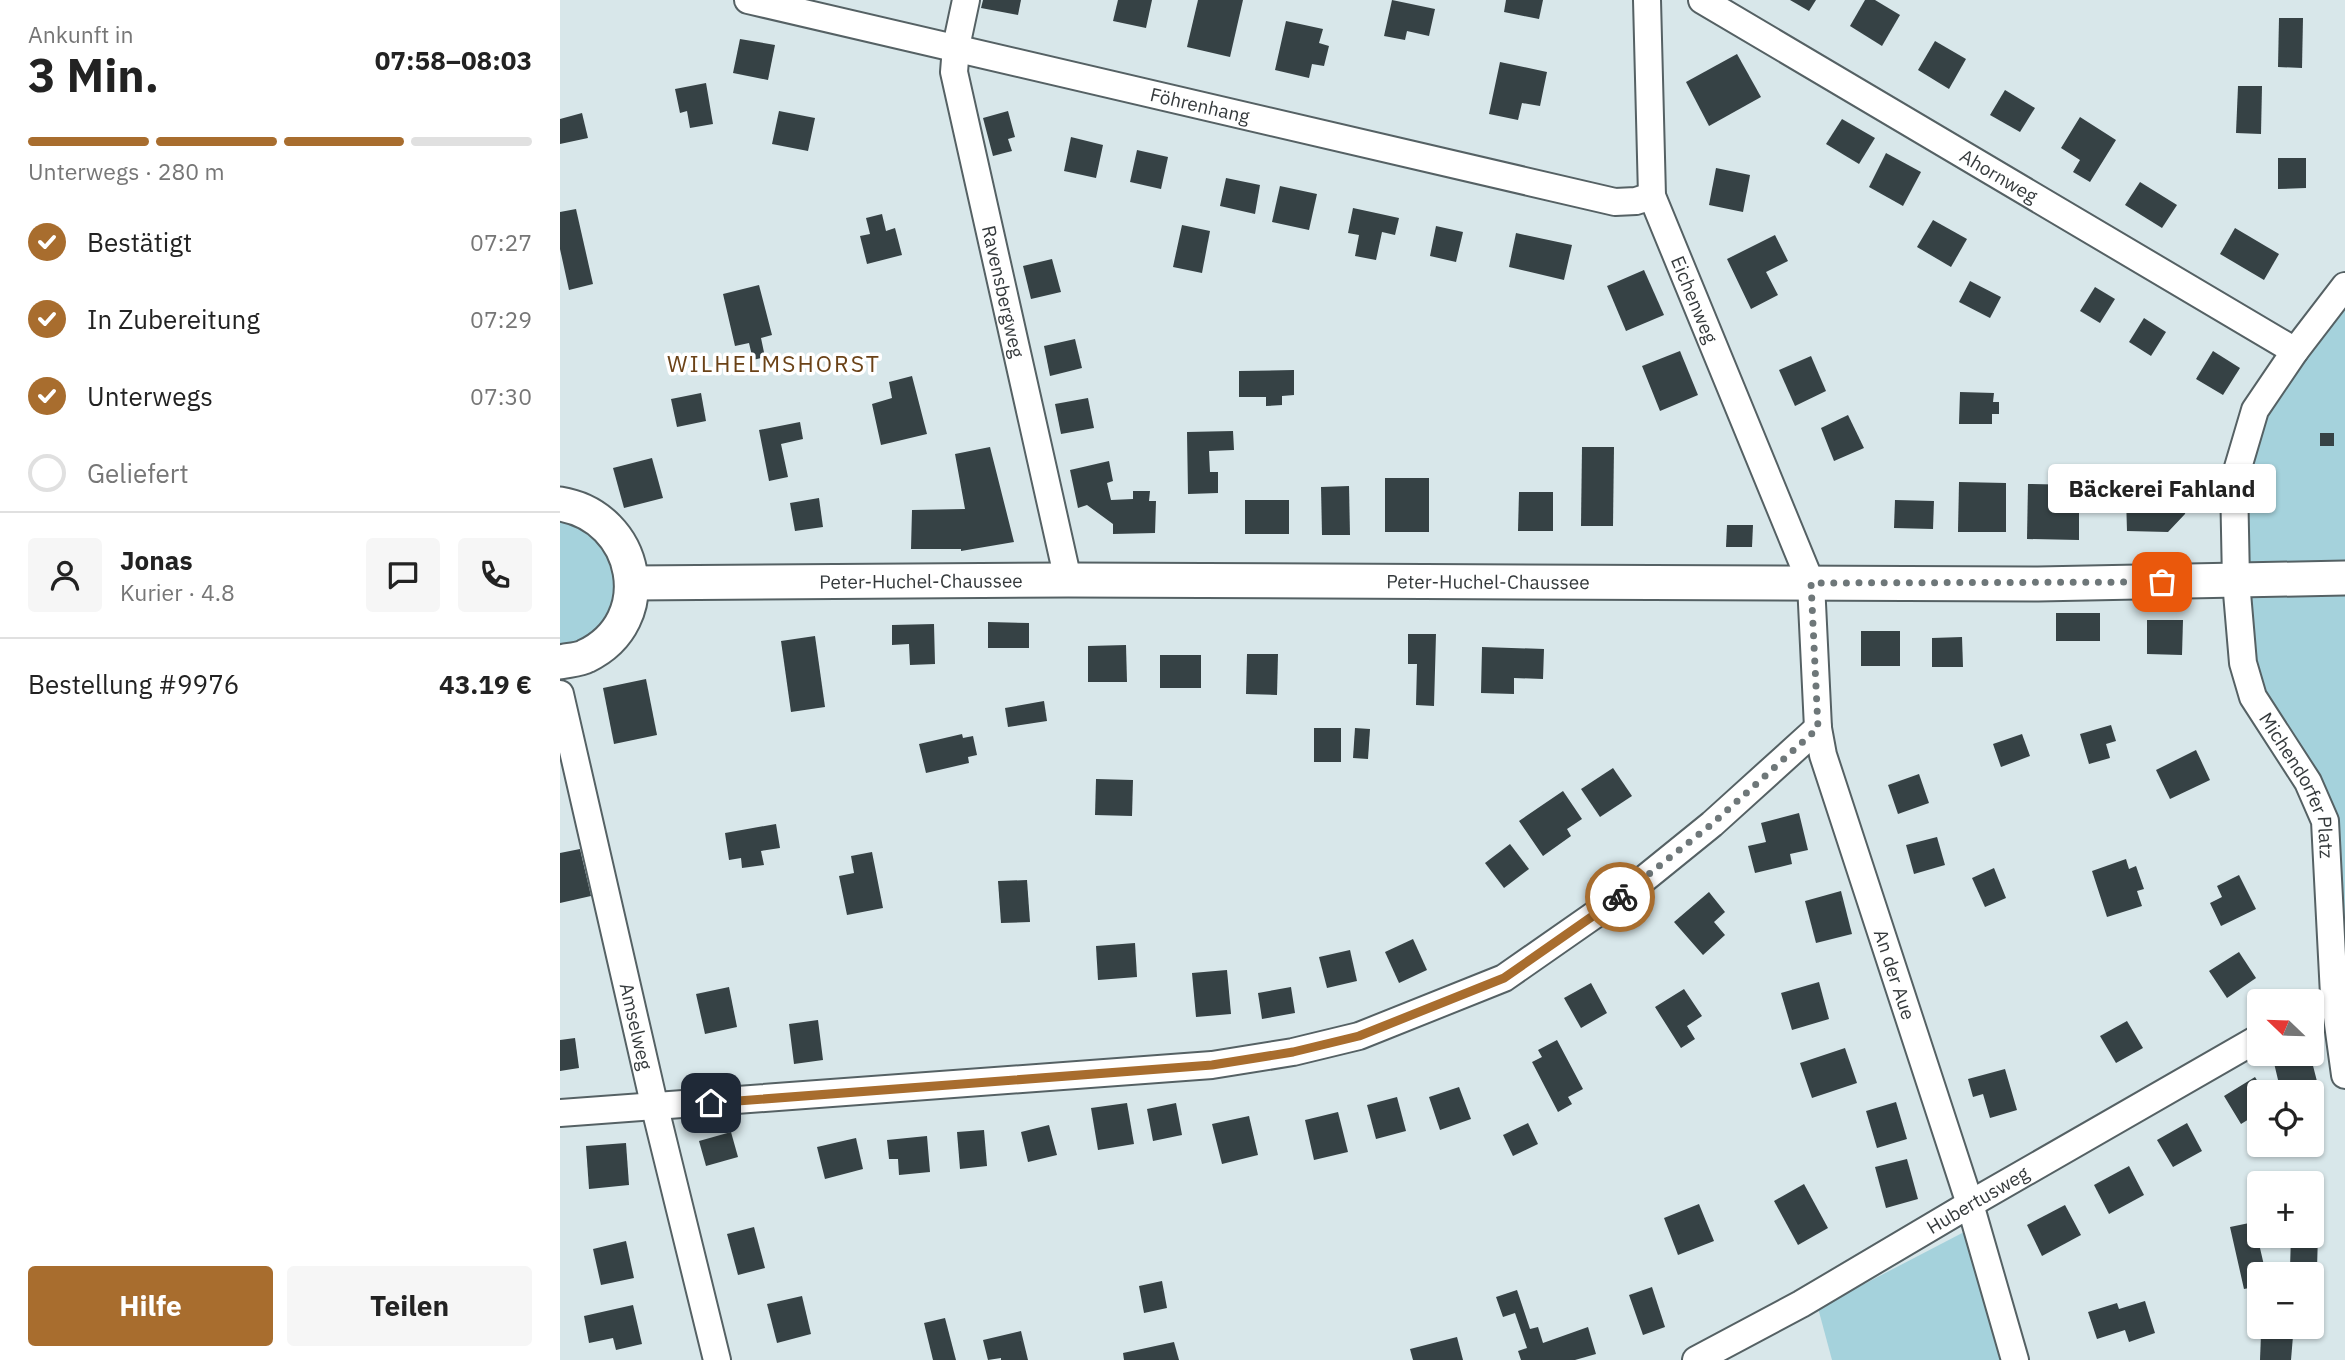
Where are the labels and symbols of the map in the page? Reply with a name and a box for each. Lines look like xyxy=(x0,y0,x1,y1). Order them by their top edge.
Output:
street label: Föhrenhang xyxy=(1148,82,1252,128)
street label: Ahornweg xyxy=(1956,143,2042,208)
street label: Ravensbergweg xyxy=(977,223,1030,360)
street label: Eichenweg xyxy=(1666,252,1723,347)
district label: WILHELMSHORST xyxy=(667,348,881,378)
callout: Bäckerei Fahland xyxy=(2048,463,2276,512)
pin xyxy=(2132,552,2192,612)
street label: Peter-Huchel-Chaussee xyxy=(819,568,1023,594)
street label: Peter-Huchel-Chaussee xyxy=(1386,569,1590,594)
street label: Michendorfer Platz xyxy=(2254,708,2339,859)
courier xyxy=(1585,862,1655,932)
street label: An der Aue xyxy=(1869,926,1921,1023)
street label: Amselweg xyxy=(615,981,658,1072)
north arrow xyxy=(2247,989,2324,1066)
pin xyxy=(681,1073,741,1133)
street label: Hubertusweg xyxy=(1922,1161,2033,1239)

